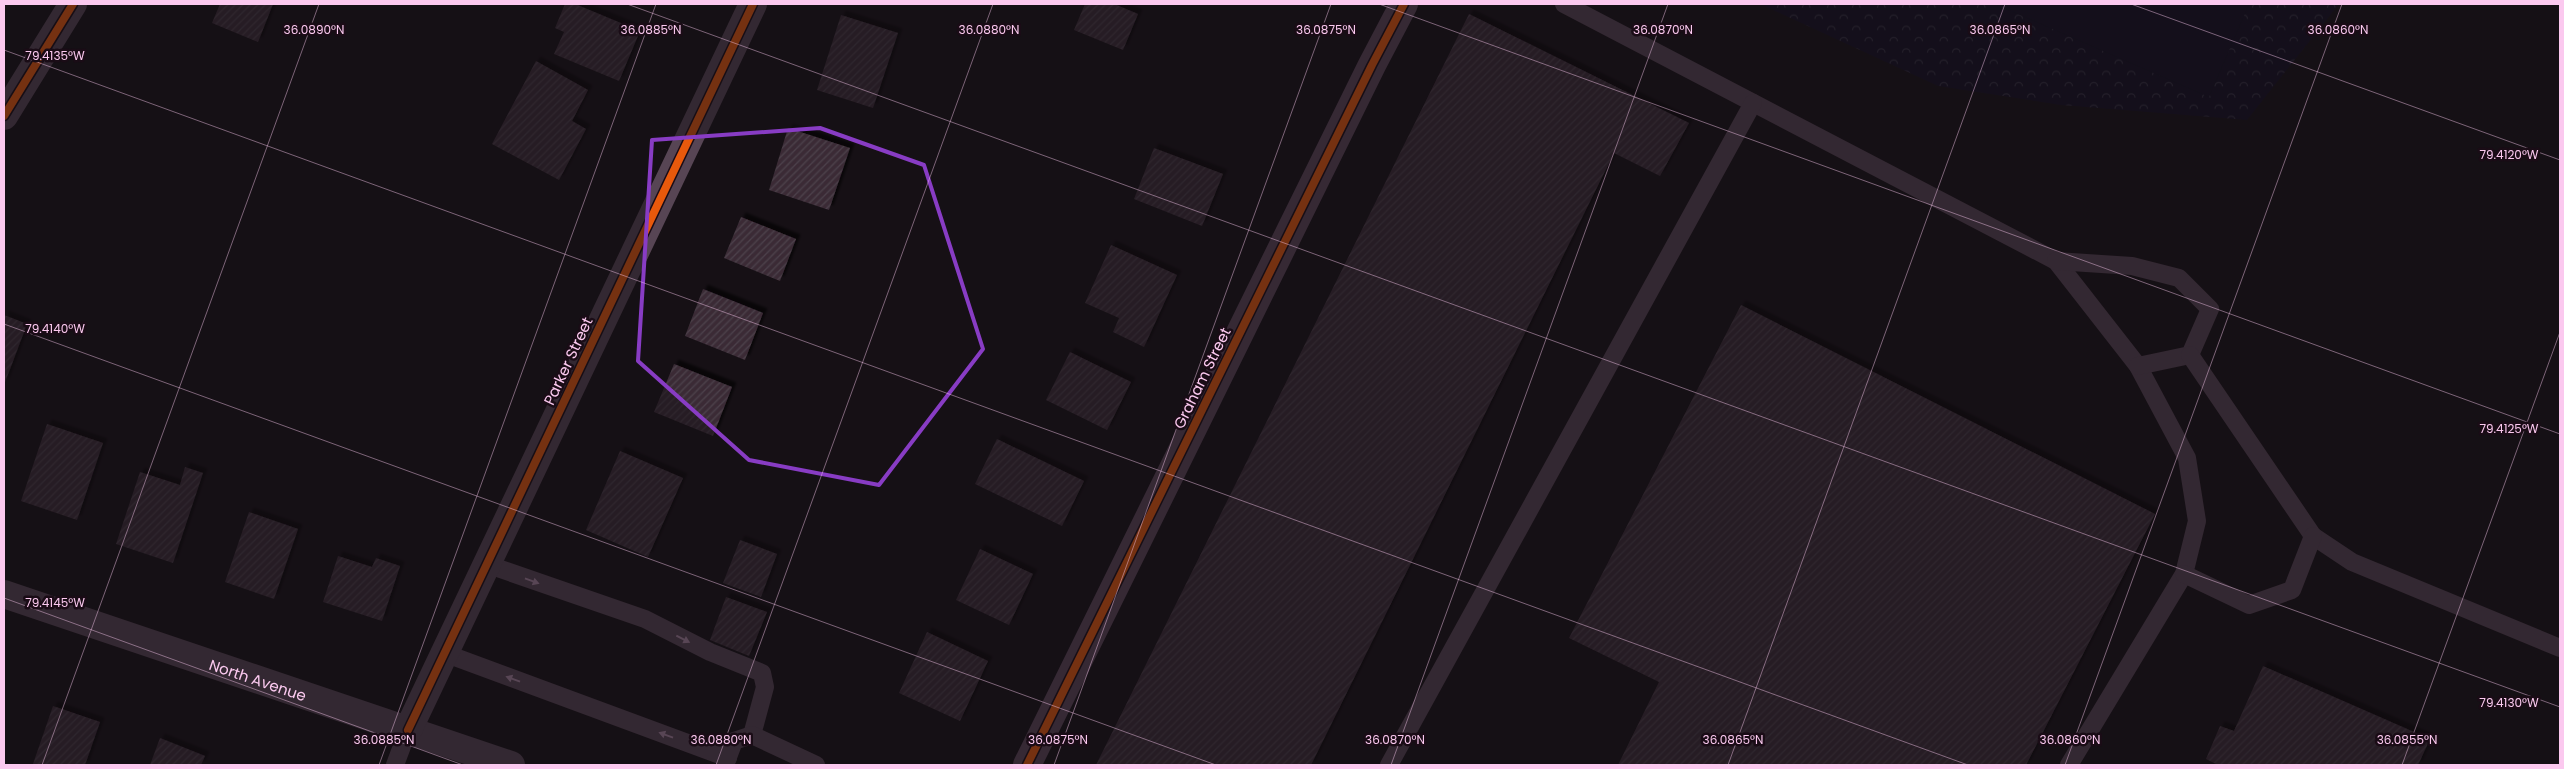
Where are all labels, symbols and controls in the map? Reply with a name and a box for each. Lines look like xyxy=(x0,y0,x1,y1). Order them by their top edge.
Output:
text: 36.0890°N xyxy=(284,21,344,38)
text: 36.0885°N xyxy=(621,21,681,38)
text: 36.0880°N xyxy=(959,21,1019,38)
text: 36.0875°N xyxy=(1296,21,1356,38)
text: 36.0870°N xyxy=(1633,21,1693,38)
text: 36.0865°N xyxy=(1970,21,2030,38)
text: 36.0860°N xyxy=(2308,21,2368,38)
text: 79.4135°W xyxy=(25,47,85,64)
text: 79.4120°W xyxy=(2479,146,2539,163)
street label: Parker Street xyxy=(538,314,598,408)
text: 79.4140°W xyxy=(25,320,85,337)
street label: Graham Street xyxy=(1168,324,1236,432)
text: 79.4125°W xyxy=(2479,420,2539,437)
one-way arrow xyxy=(525,577,540,585)
text: 79.4145°W xyxy=(25,594,85,611)
one-way arrow xyxy=(676,635,690,643)
street label: North Avenue xyxy=(207,654,309,706)
one-way arrow xyxy=(506,674,520,682)
text: 79.4130°W xyxy=(2479,694,2539,711)
text: 36.0885°N xyxy=(354,731,414,748)
one-way arrow xyxy=(658,731,673,738)
text: 36.0880°N xyxy=(691,731,751,748)
text: 36.0875°N xyxy=(1028,731,1088,748)
text: 36.0870°N xyxy=(1365,731,1425,748)
text: 36.0865°N xyxy=(1703,731,1763,748)
text: 36.0860°N xyxy=(2040,731,2100,748)
text: 36.0855°N xyxy=(2377,731,2437,748)

